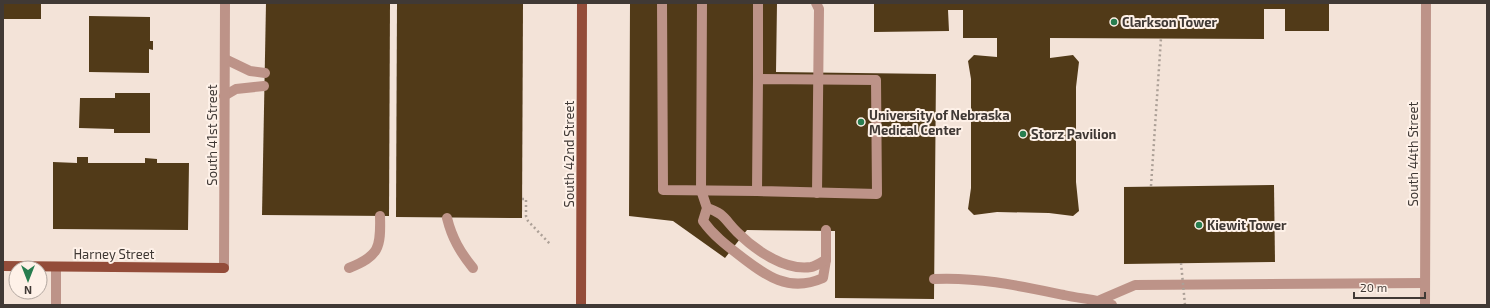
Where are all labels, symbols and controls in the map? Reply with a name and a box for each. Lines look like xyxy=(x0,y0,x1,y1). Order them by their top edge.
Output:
place label: Clarkson Tower xyxy=(1122,14,1217,30)
marker: Clarkson Tower xyxy=(1109,17,1119,27)
street label: South 41st Street xyxy=(204,84,220,186)
street label: South 42nd Street xyxy=(561,101,577,207)
street label: South 44th Street xyxy=(1405,101,1421,207)
place label: University of Nebraska Medical Center xyxy=(869,107,1010,138)
marker: University of Nebraska Medical Center xyxy=(856,117,866,127)
place label: Storz Pavilion xyxy=(1031,126,1117,142)
marker: Storz Pavilion xyxy=(1018,129,1028,139)
place label: Kiewit Tower xyxy=(1207,217,1287,233)
marker: Kiewit Tower xyxy=(1194,220,1204,230)
street label: Harney Street xyxy=(73,246,155,262)
north arrow xyxy=(8,260,48,300)
scale bar xyxy=(1354,274,1425,300)
text: 20 m xyxy=(1360,280,1387,294)
text: N xyxy=(24,284,32,297)

